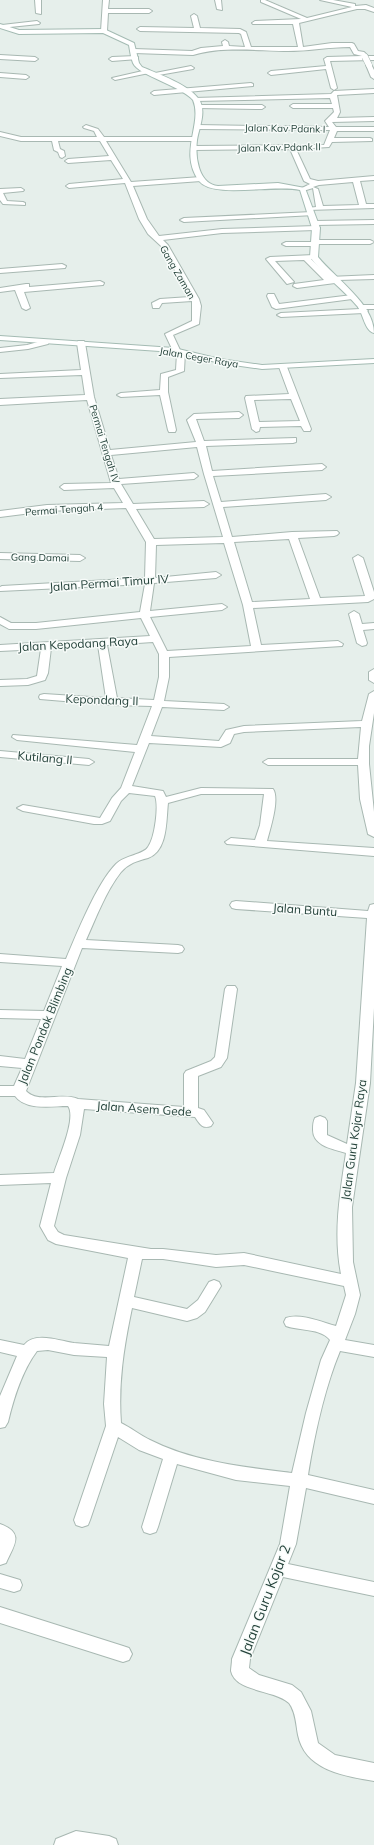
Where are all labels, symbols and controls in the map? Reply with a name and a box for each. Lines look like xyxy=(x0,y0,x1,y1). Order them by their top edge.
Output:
street label: Jalan Kav Pdank I xyxy=(244,121,326,136)
street label: Jalan Kav Pdank II xyxy=(237,140,321,155)
street label: Gang Zaman xyxy=(157,243,198,302)
street label: Jalan Ceger Raya xyxy=(158,344,239,371)
street label: Permai Tengah IV xyxy=(86,403,123,485)
street label: Permai Tengah 4 xyxy=(25,500,103,519)
street label: Gang Damai xyxy=(11,550,69,565)
street label: Jalan Permai Timur IV xyxy=(49,571,170,594)
street label: Jalan Kepodang Raya xyxy=(18,633,138,654)
street label: Kepondang II xyxy=(65,691,139,708)
street label: Kutilang II xyxy=(17,748,73,767)
street label: Jalan Buntu xyxy=(272,900,338,919)
street label: Jalan Pondok Blimbing xyxy=(14,965,75,1087)
street label: Jalan Guru Kojar Raya xyxy=(338,1078,369,1201)
street label: Jalan Asem Gede xyxy=(96,1098,192,1119)
street label: Jalan Guru Kojar 2 xyxy=(236,1542,294,1658)

